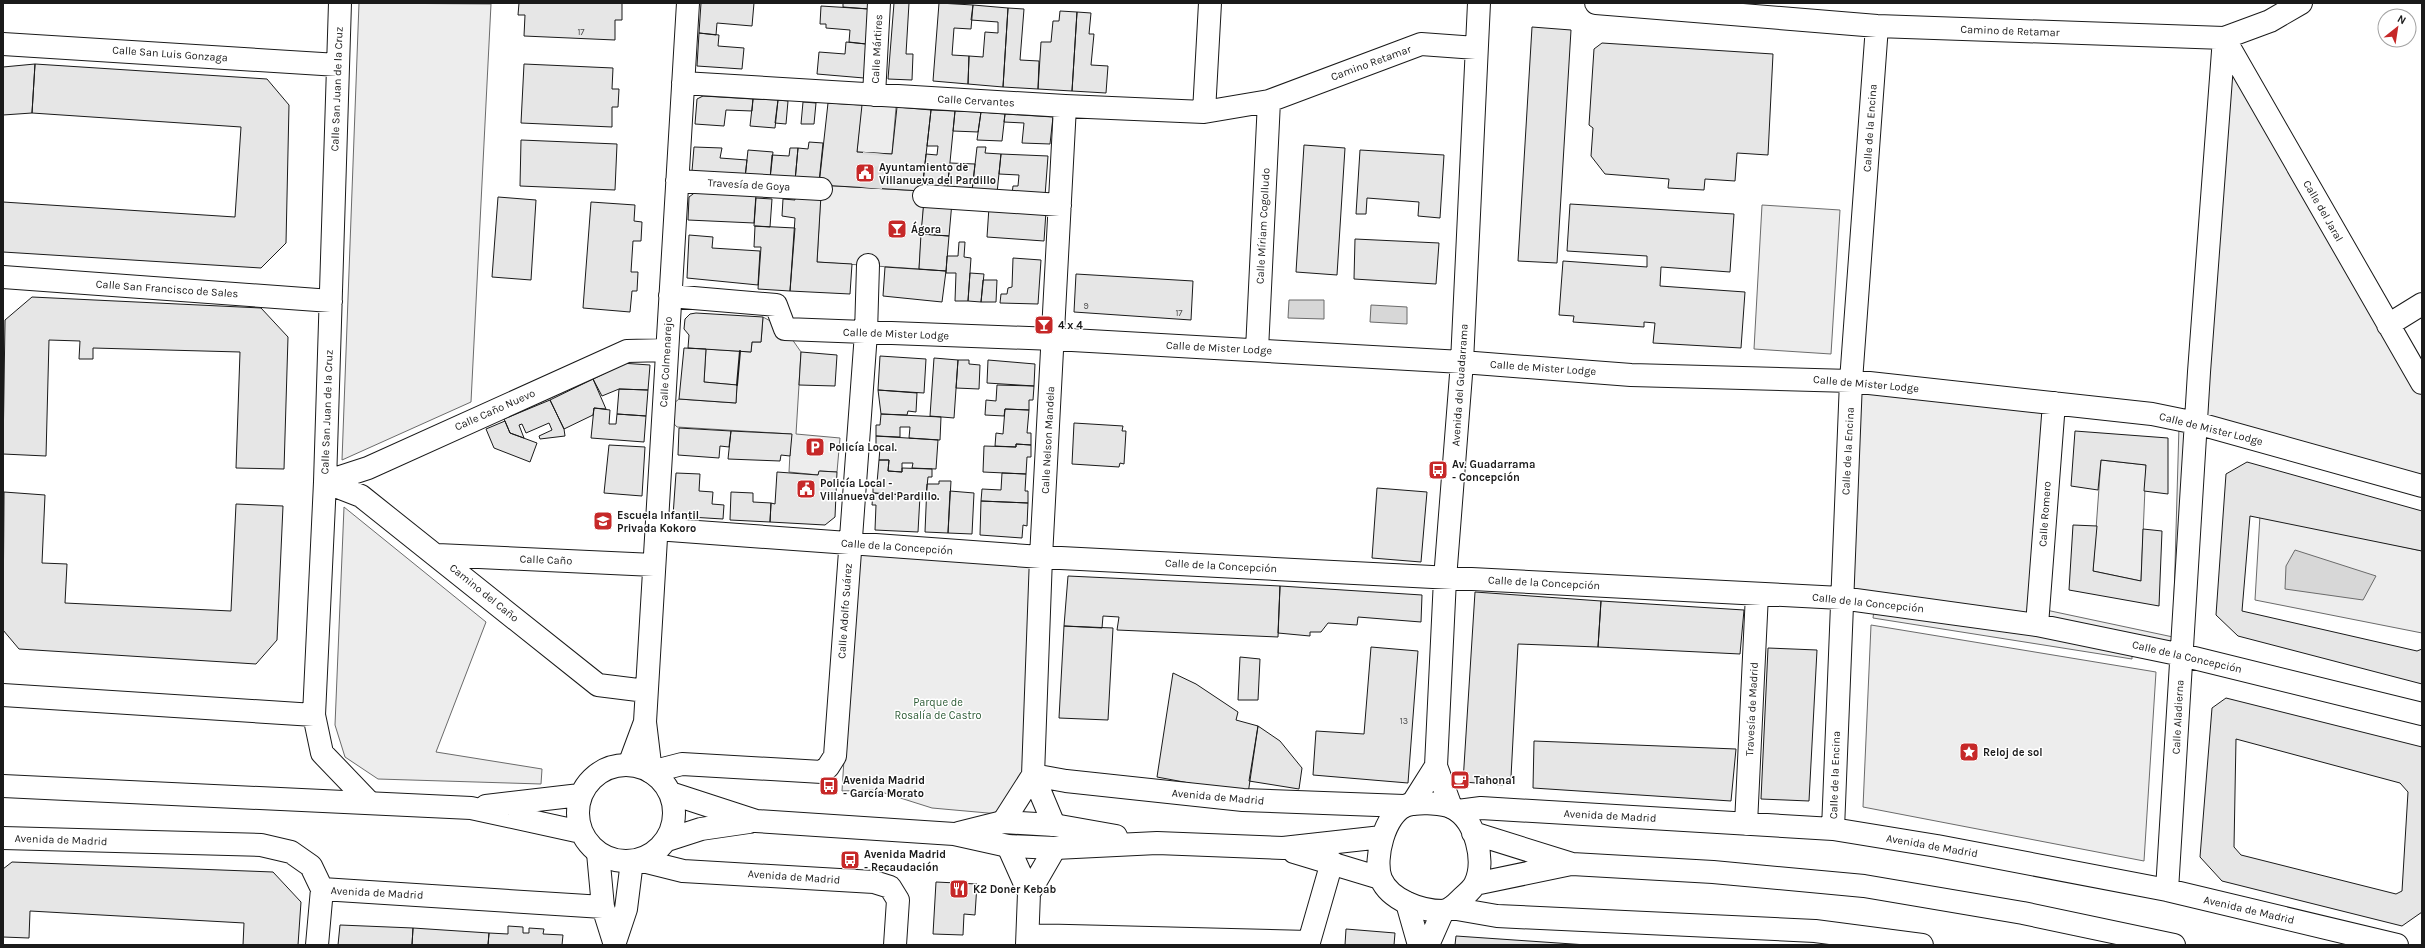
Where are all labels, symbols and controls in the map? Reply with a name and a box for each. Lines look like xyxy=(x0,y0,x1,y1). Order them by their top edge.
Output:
north arrow xyxy=(2377,8,2417,48)
text: N xyxy=(2395,12,2408,27)
street label: Calle Mártires xyxy=(869,14,885,84)
street label: Camino de Retamar xyxy=(1960,23,2060,39)
street label: Calle San Juan de la Cruz xyxy=(328,26,346,152)
house number: 17 xyxy=(577,27,585,37)
street label: Camino Retamar xyxy=(1329,42,1413,84)
street label: Calle San Luis Gonzaga xyxy=(112,43,228,65)
street label: Calle de la Encina xyxy=(1860,84,1880,172)
street label: Calle Cervantes xyxy=(937,92,1015,110)
place label: Ayuntamiento de Villanueva del Pardillo xyxy=(879,161,996,187)
public building icon: Ayuntamiento de Villanueva del Pardillo xyxy=(854,162,876,184)
street label: Calle Míriam Cogolludo xyxy=(1253,168,1273,284)
street label: Travesía de Goya xyxy=(707,176,791,194)
street label: Calle del Jaral xyxy=(2300,178,2346,244)
bar icon: Ágora xyxy=(886,218,908,240)
place label: Ágora xyxy=(911,221,941,236)
street label: Calle San Francisco de Sales xyxy=(95,278,239,300)
house number: 9 xyxy=(1083,301,1089,311)
house number: 17 xyxy=(1175,308,1183,318)
bar icon: 4 x 4 xyxy=(1033,314,1055,336)
street label: Calle Colmenarejo xyxy=(657,316,675,408)
place label: 4 x 4 xyxy=(1058,319,1083,332)
street label: Avenida del Guadarrama xyxy=(1449,323,1471,447)
street label: Calle de Mister Lodge xyxy=(843,326,950,342)
street label: Calle de Mister Lodge xyxy=(1166,339,1273,357)
street label: Calle San Juan de la Cruz xyxy=(318,349,336,475)
street label: Calle de Mister Lodge xyxy=(1490,358,1597,378)
street label: Calle de Mister Lodge xyxy=(1812,373,1920,395)
street label: Calle Caño Nuevo xyxy=(453,386,537,434)
street label: Calle Nelson Mandela xyxy=(1039,386,1057,494)
street label: Calle de la Encina xyxy=(1839,407,1857,495)
street label: Calle de Mister Lodge xyxy=(2158,410,2264,448)
parking icon: Policía Local. xyxy=(804,436,826,458)
place label: Policía Local. xyxy=(829,441,897,454)
place label: Av. Guadarrama - Concepción xyxy=(1452,458,1535,484)
bus stop icon: Av. Guadarrama - Concepción xyxy=(1427,459,1449,481)
place label: Policía Local - Villanueva del Pardillo. xyxy=(820,477,940,503)
public building icon: Policía Local - Villanueva del Pardillo. xyxy=(795,478,817,500)
street label: Calle Romero xyxy=(2036,481,2054,547)
place label: Escuela Infantil Privada Kokoro xyxy=(617,509,699,535)
school or university icon: Escuela Infantil Privada Kokoro xyxy=(592,510,614,532)
street label: Calle de la Concepción xyxy=(840,537,954,557)
street label: Calle Caño xyxy=(519,553,573,567)
street label: Calle de la Concepción xyxy=(1164,557,1278,575)
street label: Camino del Caño xyxy=(447,561,521,625)
street label: Calle Adolfo Suárez xyxy=(835,563,855,659)
street label: Calle de la Concepción xyxy=(1487,574,1601,592)
street label: Calle de la Concepción xyxy=(1811,591,1925,615)
street label: Calle de la Concepción xyxy=(2131,638,2243,676)
street label: Travesía de Madrid xyxy=(1743,662,1761,756)
street label: Calle Aladierna xyxy=(2170,679,2186,755)
park label: Parque de Rosalía de Castro xyxy=(894,696,982,722)
house number: 13 xyxy=(1400,716,1408,726)
street label: Calle de la Encina xyxy=(1827,731,1843,819)
place icon: Reloj de sol xyxy=(1958,741,1980,763)
place label: Reloj de sol xyxy=(1983,746,2043,759)
cafe icon: Tahona1 xyxy=(1449,769,1471,791)
place label: Avenida Madrid - García Morato xyxy=(843,774,925,800)
place label: Tahona1 xyxy=(1474,774,1516,787)
bus stop icon: Avenida Madrid - García Morato xyxy=(818,775,840,797)
street label: Avenida de Madrid xyxy=(1171,786,1265,808)
street label: Avenida de Madrid xyxy=(1563,807,1657,825)
street label: Avenida de Madrid xyxy=(14,832,108,848)
street label: Avenida de Madrid xyxy=(1885,832,1979,860)
place label: Avenida Madrid - Recaudación xyxy=(864,848,946,874)
bus stop icon: Avenida Madrid - Recaudación xyxy=(839,849,861,871)
street label: Avenida de Madrid xyxy=(747,867,841,887)
restaurant icon: K2 Doner Kebab xyxy=(948,878,970,900)
place label: K2 Doner Kebab xyxy=(973,883,1056,896)
street label: Avenida de Madrid xyxy=(330,884,424,902)
street label: Avenida de Madrid xyxy=(2202,893,2296,927)

